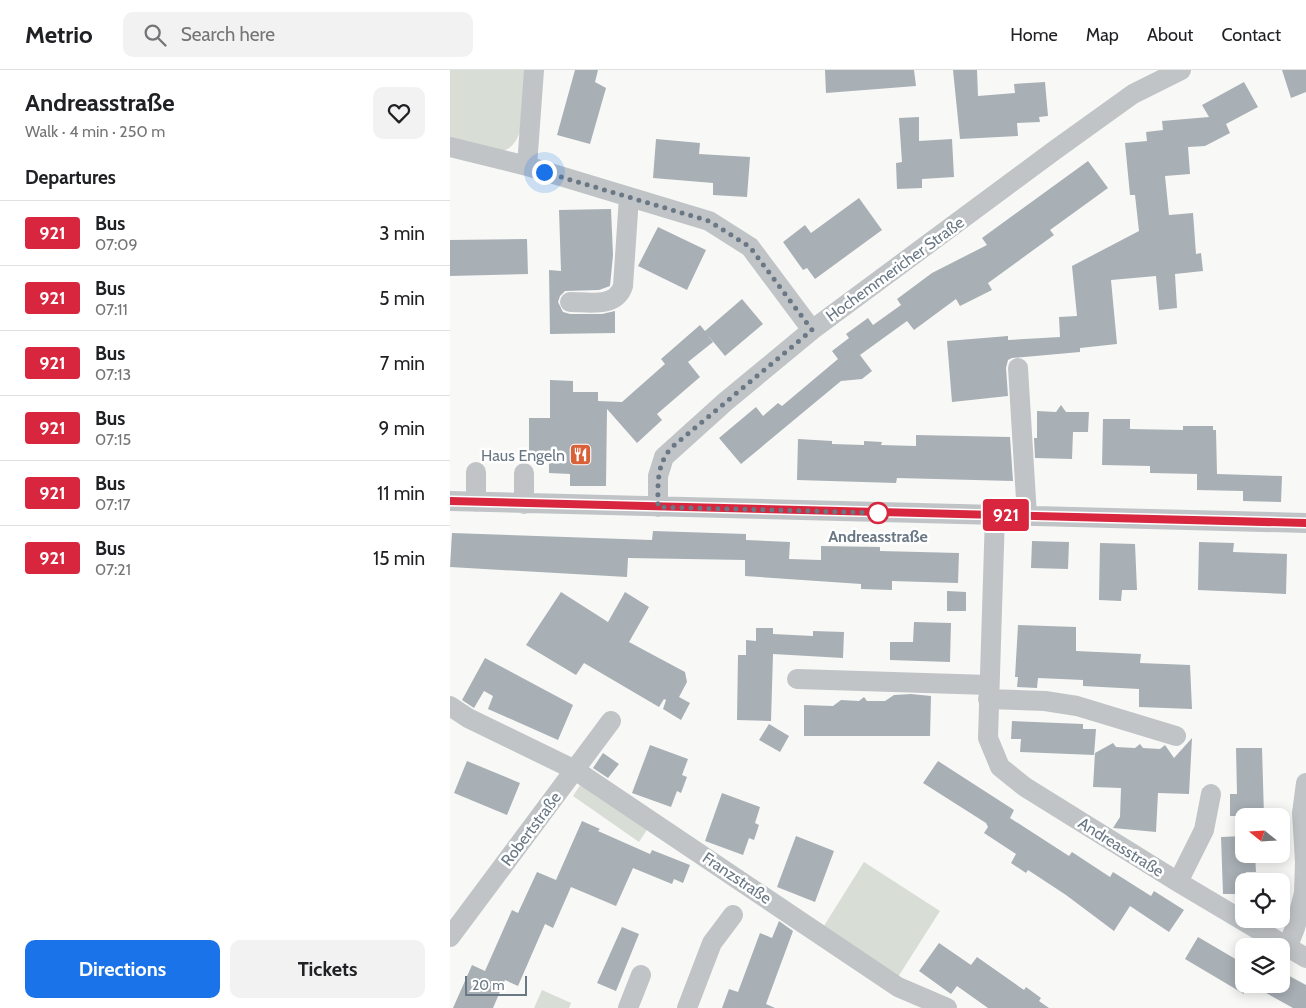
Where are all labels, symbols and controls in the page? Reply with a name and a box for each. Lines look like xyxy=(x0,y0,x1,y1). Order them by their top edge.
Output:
search box xyxy=(123,12,473,57)
text: Metrio xyxy=(25,20,93,49)
icon: search xyxy=(141,21,169,49)
text: Search here xyxy=(181,23,275,46)
text: Home xyxy=(1010,24,1058,46)
text: Map xyxy=(1086,24,1119,46)
text: About xyxy=(1147,24,1193,46)
text: Contact xyxy=(1221,24,1281,46)
button: heart xyxy=(373,87,425,139)
text: Andreasstraße xyxy=(25,88,175,117)
text: Walk · 4 min · 250 m xyxy=(25,122,165,141)
your location xyxy=(532,160,557,185)
text: Departures xyxy=(25,166,116,189)
text: Bus xyxy=(95,212,125,235)
street label: Hochemmericher Straße xyxy=(822,213,968,325)
text: 921 xyxy=(39,222,66,244)
text: 3 min xyxy=(379,222,425,245)
text: 07:09 xyxy=(95,235,138,254)
text: Bus xyxy=(95,277,125,300)
text: 921 xyxy=(39,287,66,309)
text: 5 min xyxy=(379,287,425,310)
text: 07:11 xyxy=(95,300,128,319)
text: Bus xyxy=(95,342,125,365)
text: 921 xyxy=(39,352,66,374)
text: 7 min xyxy=(380,352,425,375)
text: 07:13 xyxy=(95,365,131,384)
text: Bus xyxy=(95,407,125,430)
text: 921 xyxy=(39,417,66,439)
text: 9 min xyxy=(379,417,425,440)
text: 07:15 xyxy=(95,430,131,449)
restaurant icon: Haus Engeln xyxy=(569,443,593,467)
place label: Haus Engeln xyxy=(481,446,565,465)
text: Bus xyxy=(95,472,125,495)
text: 921 xyxy=(39,482,66,504)
text: 11 min xyxy=(377,482,425,505)
text: 07:17 xyxy=(95,495,131,514)
line badge: 921 xyxy=(977,499,1035,531)
marker: Andreasstraße xyxy=(867,502,889,524)
text: 921 xyxy=(993,504,1019,526)
place label: Andreasstraße xyxy=(828,527,928,546)
text: Bus xyxy=(95,537,125,560)
text: 921 xyxy=(39,547,66,569)
text: 15 min xyxy=(373,547,425,570)
text: 07:21 xyxy=(95,560,131,579)
street label: Robertstraße xyxy=(497,788,565,870)
north arrow xyxy=(1235,808,1290,862)
map controls xyxy=(1235,808,1290,993)
street label: Andreasstraße xyxy=(1075,813,1167,881)
street label: Franzstraße xyxy=(699,848,775,908)
button: locate xyxy=(1235,873,1290,928)
button: layers xyxy=(1235,938,1290,993)
button: Directions xyxy=(25,940,220,998)
button: Tickets xyxy=(230,940,425,998)
scale bar xyxy=(465,973,528,996)
text: 20 m xyxy=(472,976,505,994)

